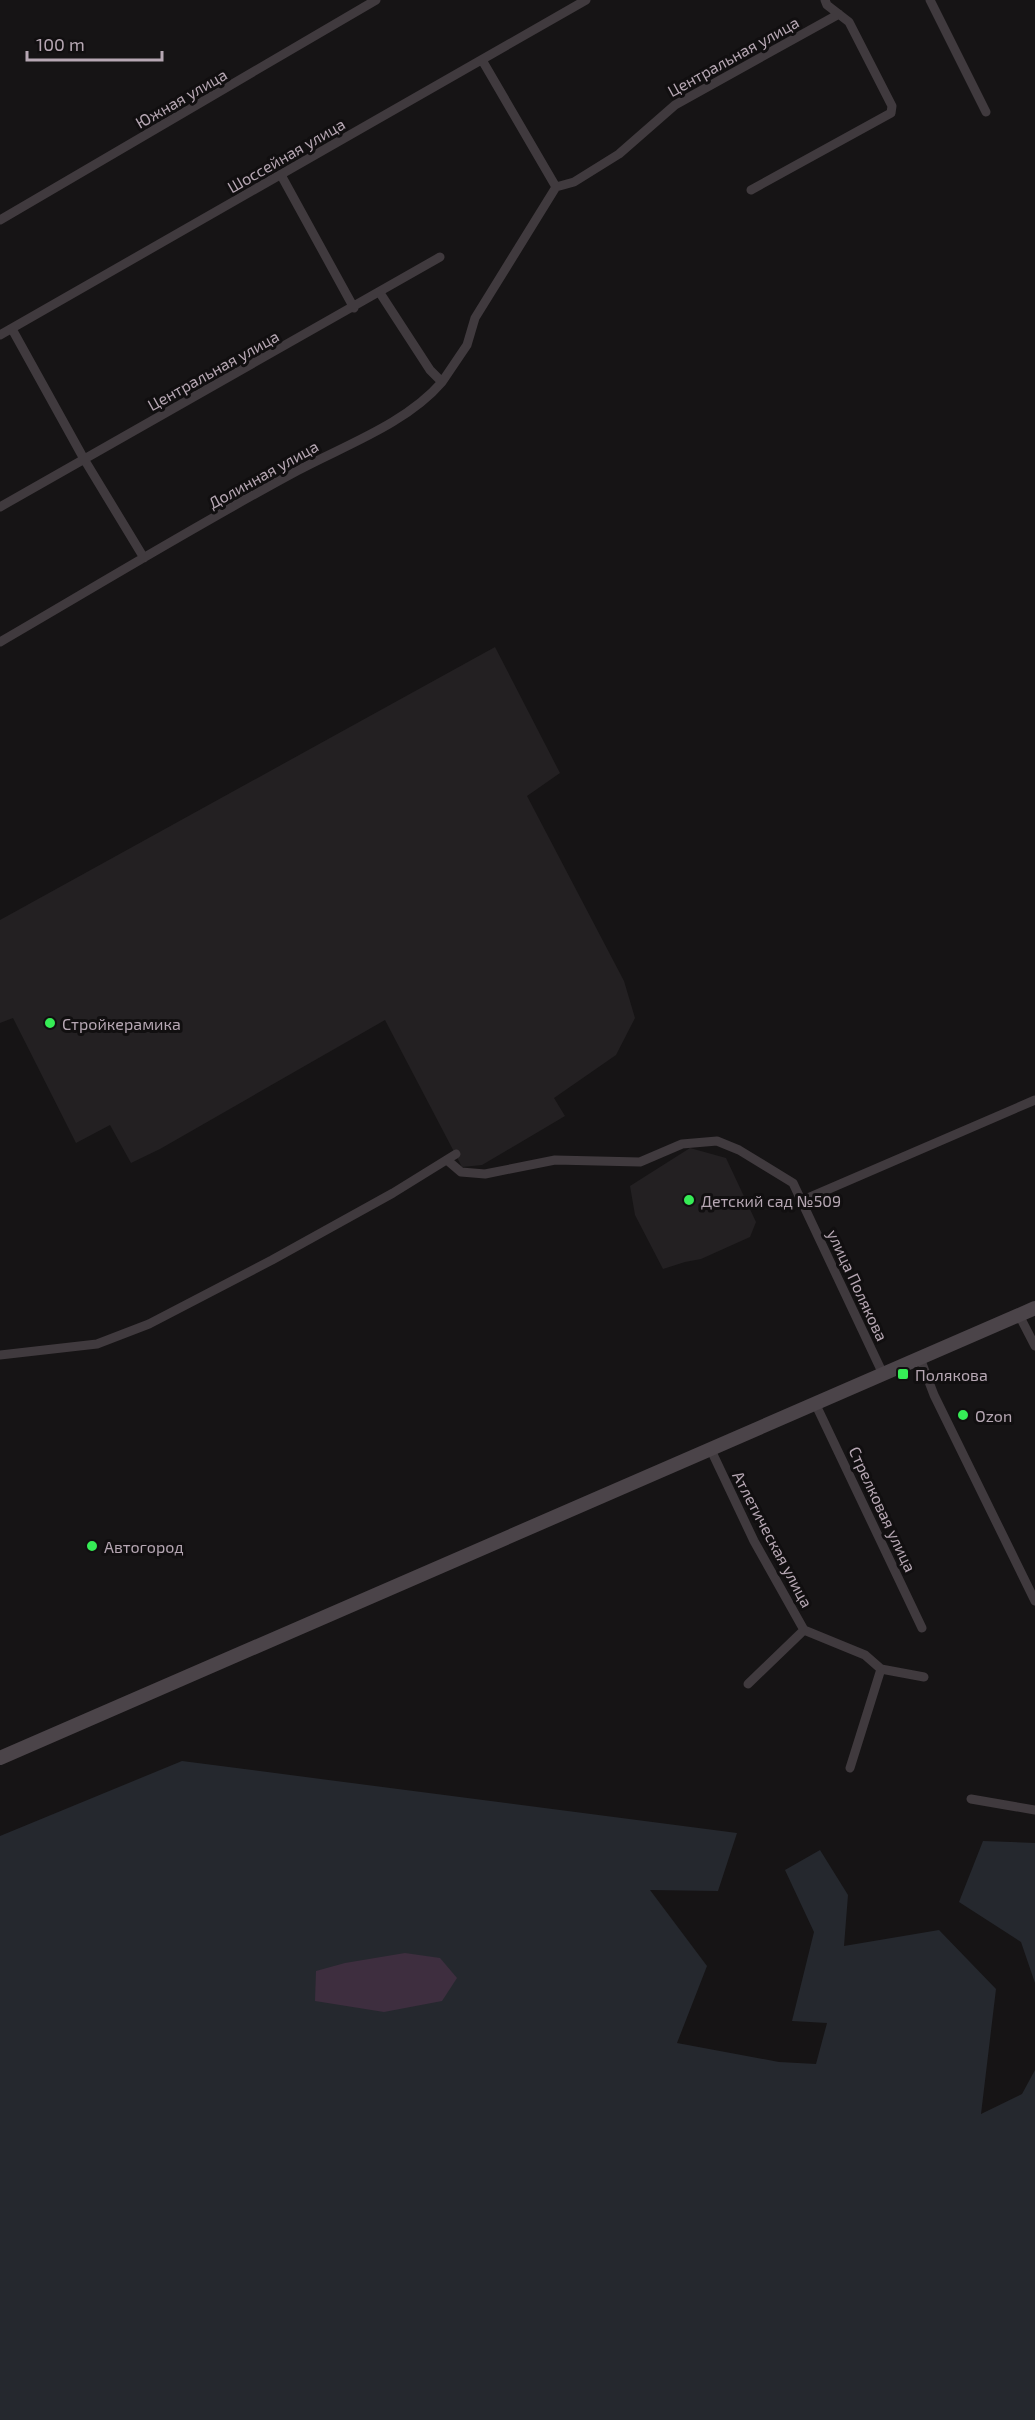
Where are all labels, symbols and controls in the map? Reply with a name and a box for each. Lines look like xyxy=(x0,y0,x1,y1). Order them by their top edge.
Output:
street label: Центральная улица xyxy=(664,12,803,101)
scale bar xyxy=(27,24,162,62)
text: 100 m xyxy=(36,33,85,55)
street label: Южная улица xyxy=(132,64,231,133)
street label: Шоссейная улица xyxy=(224,114,349,197)
street label: Центральная улица xyxy=(144,326,283,415)
street label: Долинная улица xyxy=(205,436,322,513)
place label: Стройкерамика xyxy=(62,1014,181,1033)
marker: Стройкерамика xyxy=(43,1016,57,1030)
place label: Детский сад №509 xyxy=(701,1191,841,1210)
marker: Детский сад №509 xyxy=(682,1193,696,1207)
street label: улица Полякова xyxy=(823,1226,892,1344)
place label: Полякова xyxy=(915,1365,988,1384)
marker: Полякова xyxy=(896,1367,910,1381)
place label: Ozon xyxy=(975,1406,1012,1425)
marker: Ozon xyxy=(956,1408,970,1422)
street label: Стрелковая улица xyxy=(845,1443,920,1575)
street label: Атлетическая улица xyxy=(728,1468,817,1611)
place label: Автогород xyxy=(104,1537,184,1556)
marker: Автогород xyxy=(85,1539,99,1553)

